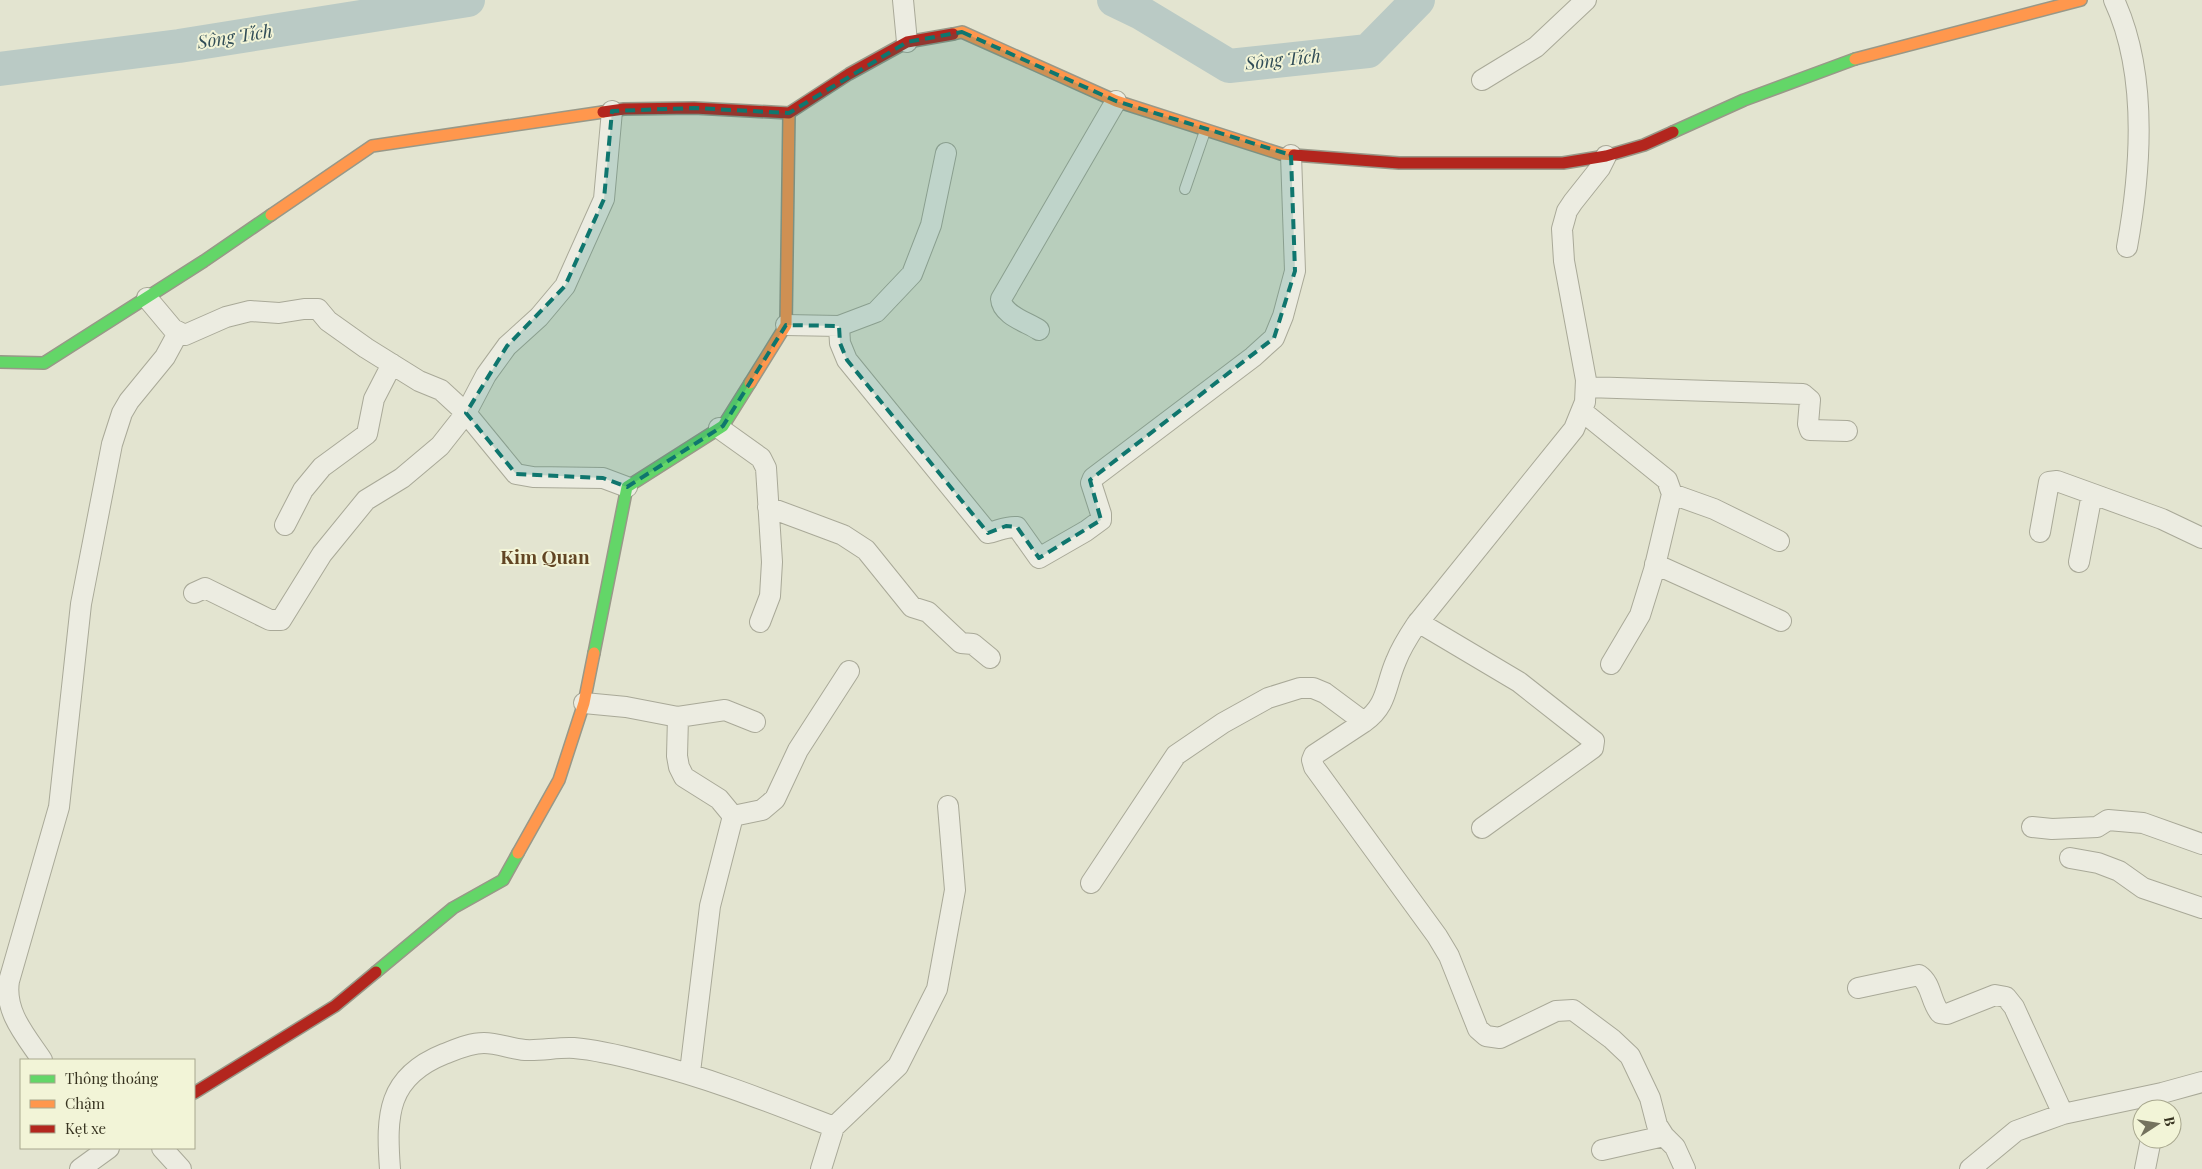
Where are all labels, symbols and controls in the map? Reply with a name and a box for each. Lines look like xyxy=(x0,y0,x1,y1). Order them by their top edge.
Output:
water label: Sông Tích xyxy=(195,18,274,54)
water label: Sông Tích xyxy=(1243,43,1322,75)
district label: Kim Quan xyxy=(500,543,590,569)
legend xyxy=(20,1059,195,1149)
text: Thông thoáng xyxy=(65,1068,158,1088)
text: Chậm xyxy=(65,1093,106,1113)
north arrow xyxy=(2132,1099,2182,1149)
text: B xyxy=(2160,1115,2180,1128)
text: Kẹt xe xyxy=(65,1118,106,1138)

